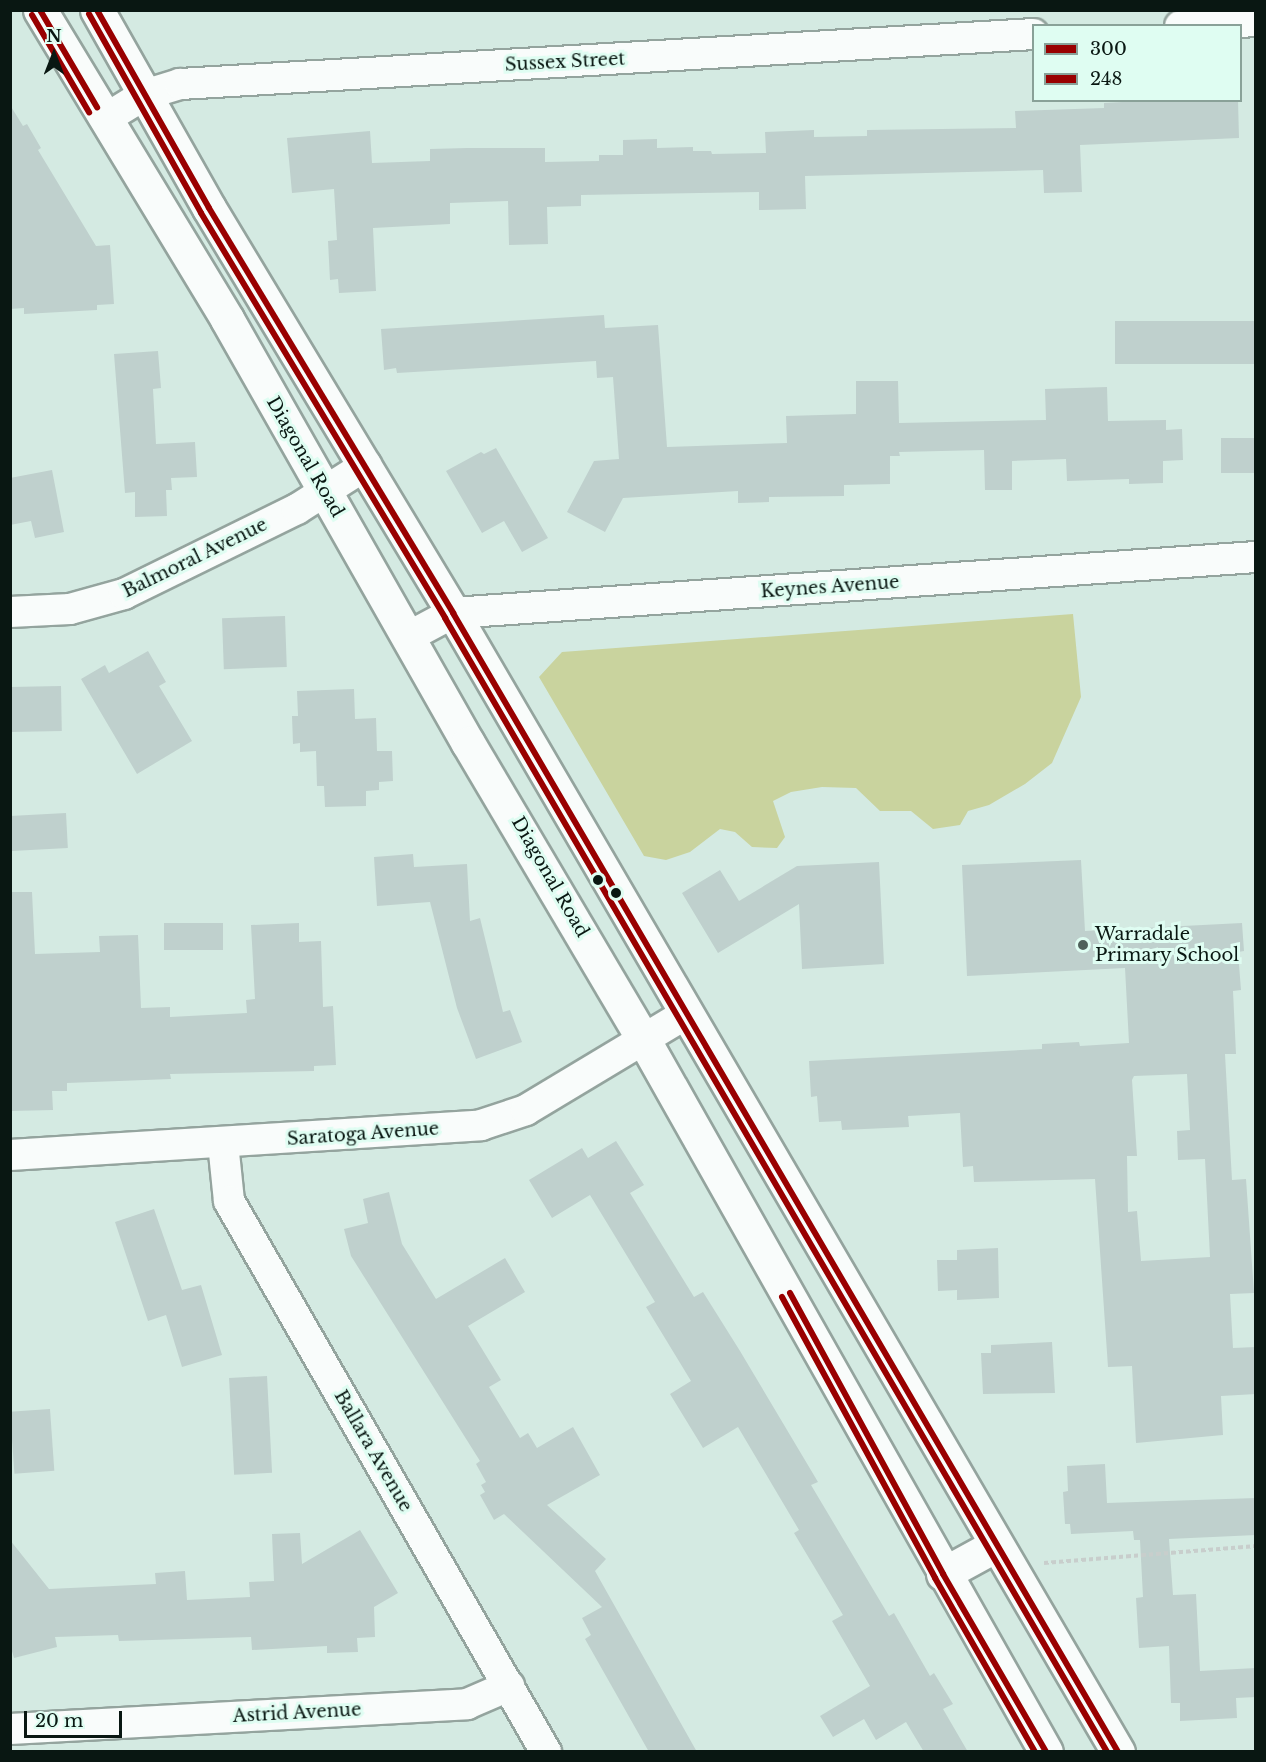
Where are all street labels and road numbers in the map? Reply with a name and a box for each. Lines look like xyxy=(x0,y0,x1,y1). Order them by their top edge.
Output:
street label: Sussex Street xyxy=(504,48,626,76)
street label: Diagonal Road xyxy=(262,393,348,521)
street label: Balmoral Avenue xyxy=(119,513,271,603)
street label: Keynes Avenue xyxy=(760,571,900,603)
street label: Diagonal Road xyxy=(507,813,593,941)
street label: Saratoga Avenue xyxy=(286,1118,440,1150)
street label: Ballara Avenue xyxy=(329,1386,417,1516)
street label: Astrid Avenue xyxy=(232,1699,362,1727)

